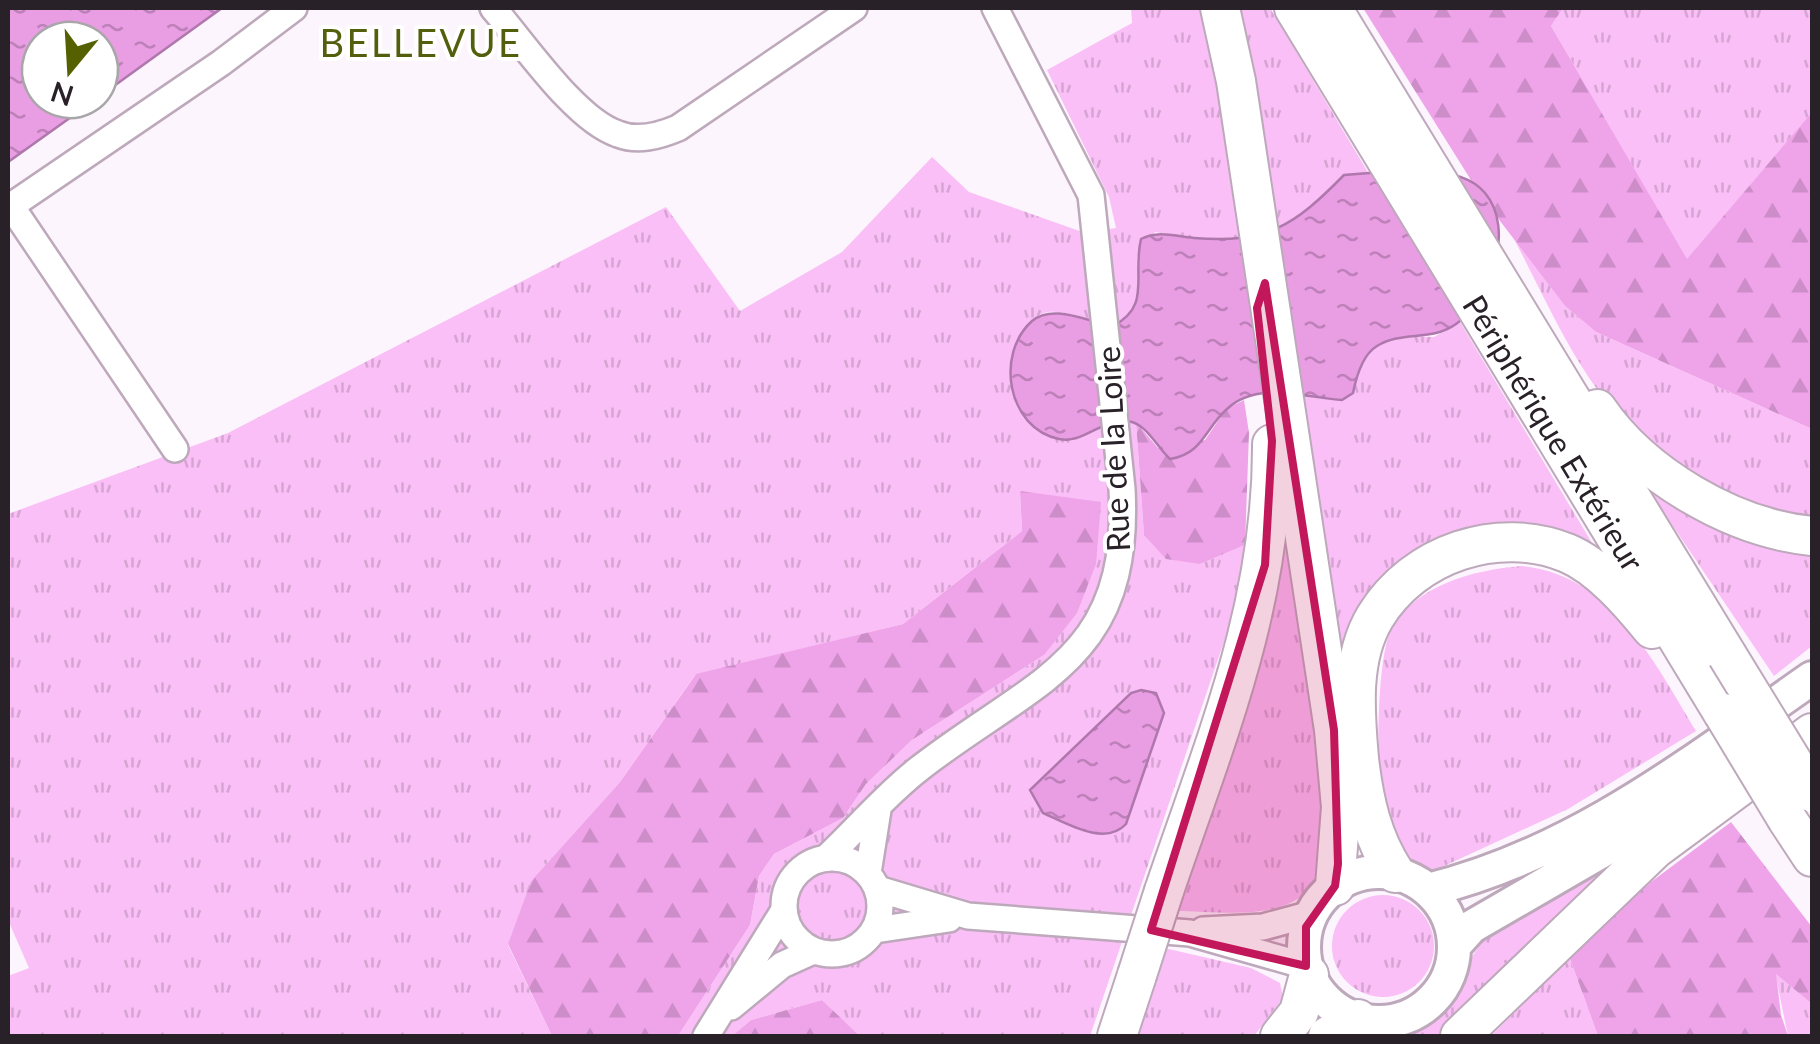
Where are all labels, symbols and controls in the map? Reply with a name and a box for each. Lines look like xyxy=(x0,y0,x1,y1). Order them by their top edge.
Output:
district label: BELLEVUE xyxy=(319,19,523,65)
north arrow xyxy=(20,20,120,120)
text: N xyxy=(46,75,77,114)
street label: Périphérique Extérieur xyxy=(1455,288,1653,578)
street label: Rue de la Loire xyxy=(1088,345,1137,553)

